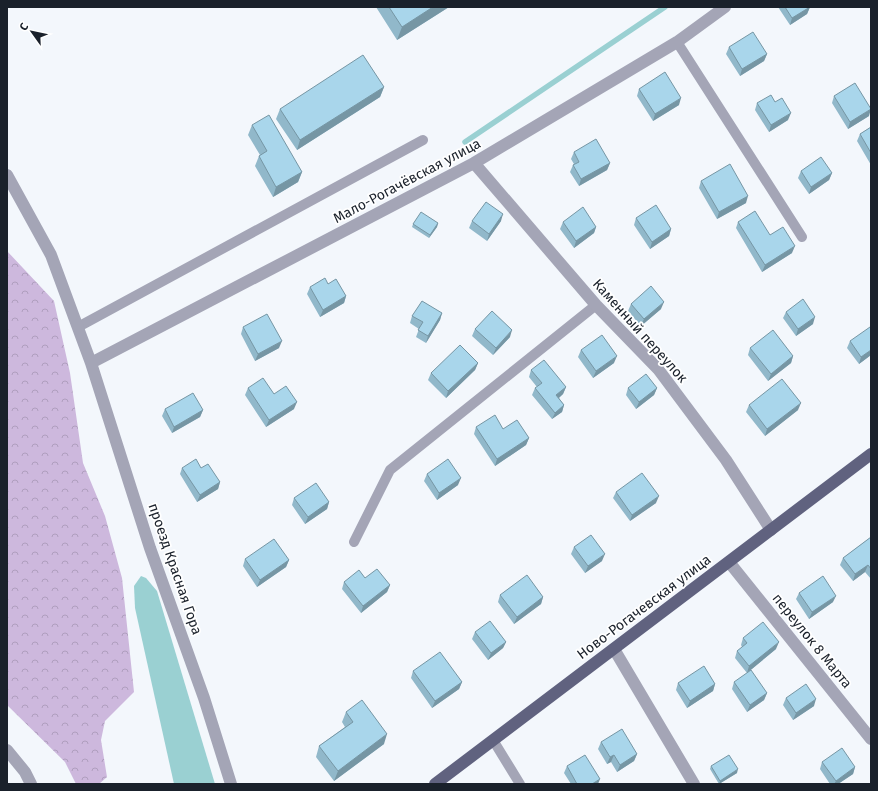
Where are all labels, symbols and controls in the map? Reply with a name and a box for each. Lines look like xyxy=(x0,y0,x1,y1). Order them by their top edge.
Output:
north arrow xyxy=(12,12,52,52)
text: С xyxy=(17,20,32,33)
street label: Мало-Рогачёвская улица xyxy=(330,135,484,227)
street label: Каменный переулок xyxy=(589,276,692,387)
street label: проезд Красная Гора xyxy=(144,501,206,637)
street label: Ново-Рогачевская улица xyxy=(574,551,714,663)
street label: переулок 8 Марта xyxy=(769,590,855,692)

